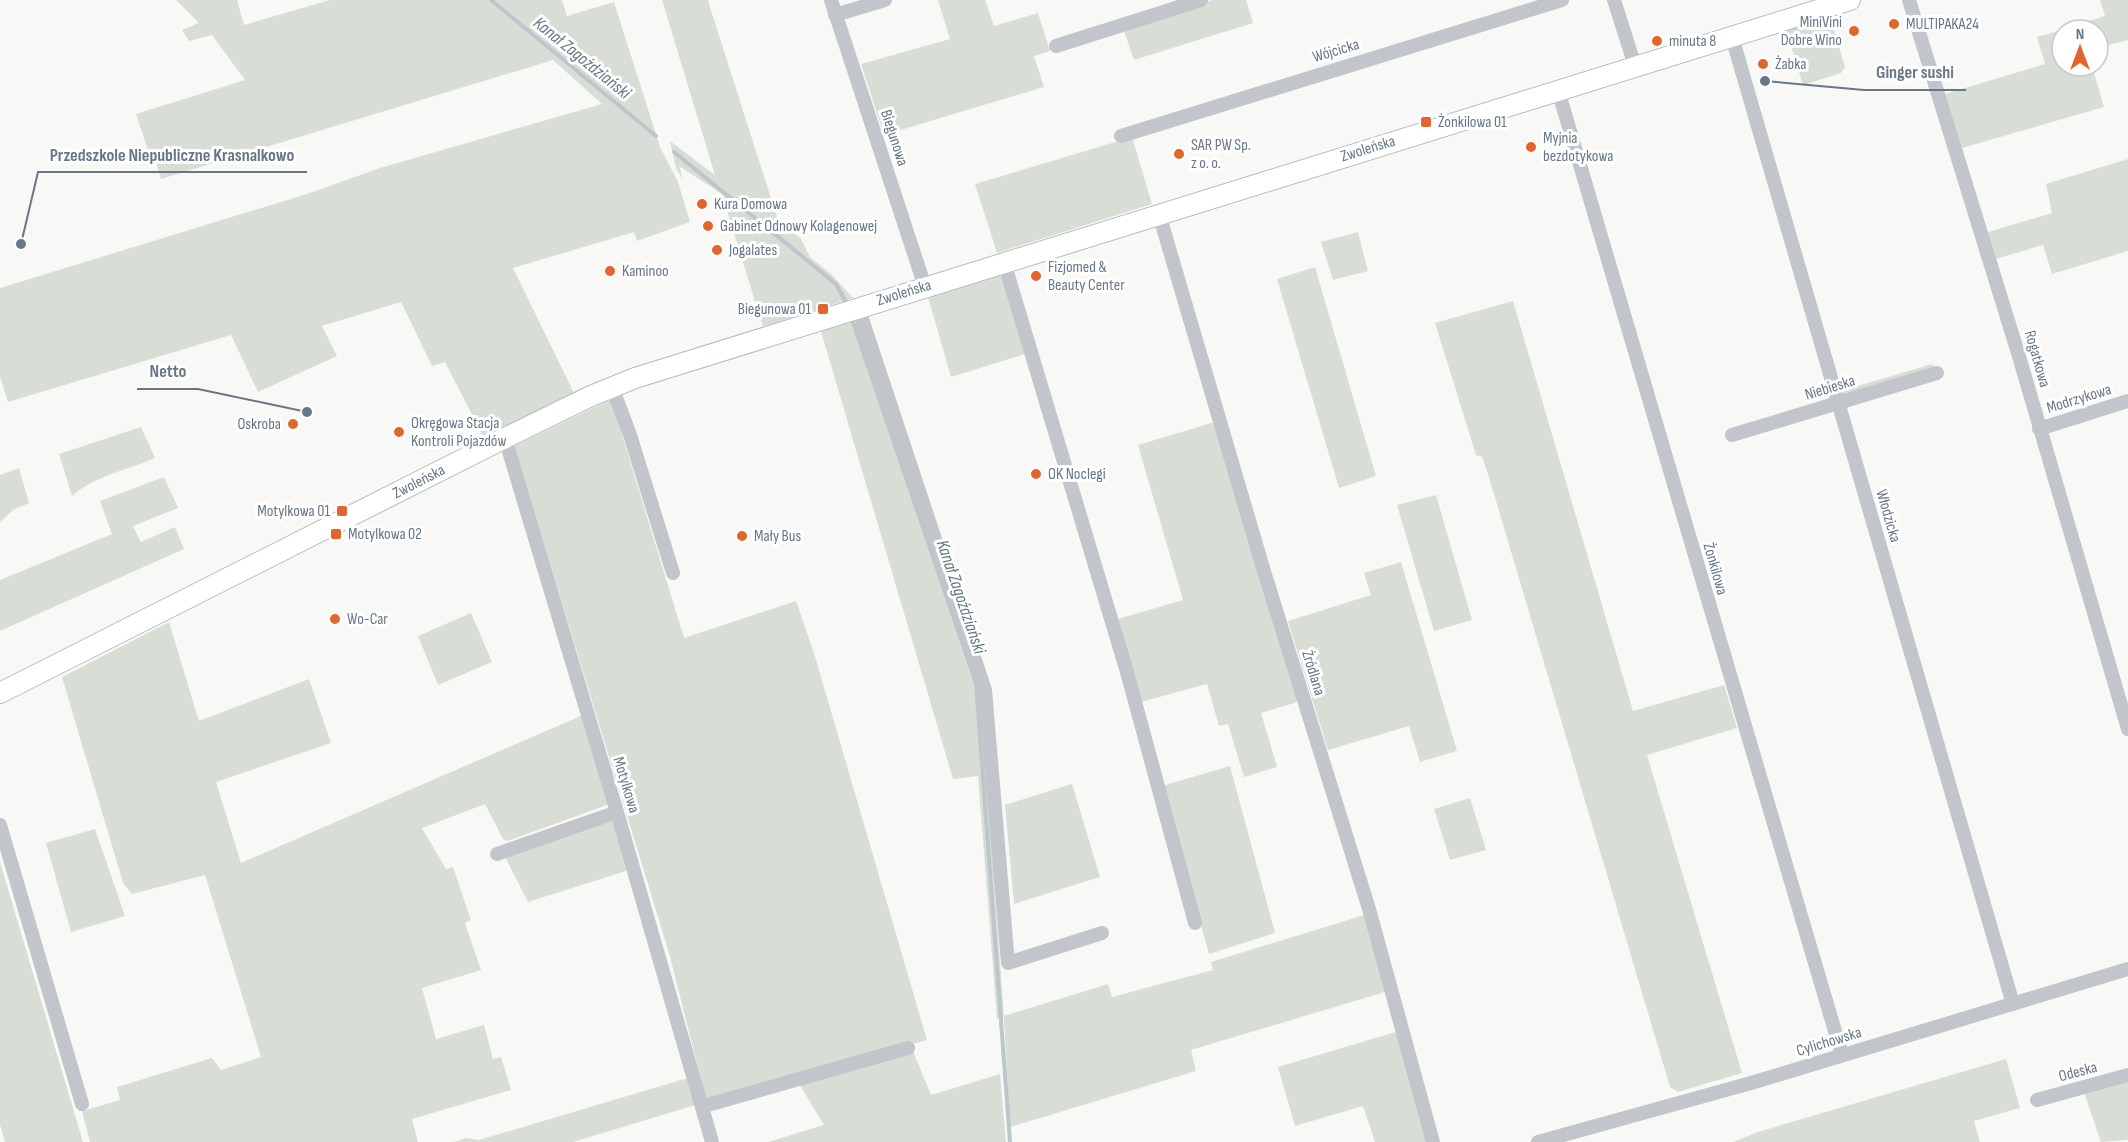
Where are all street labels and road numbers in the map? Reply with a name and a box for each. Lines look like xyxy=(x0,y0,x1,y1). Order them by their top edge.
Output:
street label: Wójcicka xyxy=(1310,35,1362,67)
street label: Biegunowa xyxy=(876,108,912,168)
street label: Zwoleńska xyxy=(1338,132,1398,166)
street label: Zwoleńska xyxy=(874,276,934,310)
street label: Rogatkowa xyxy=(2020,328,2054,390)
street label: Niebieska xyxy=(1803,371,1857,405)
street label: Modrzykowa xyxy=(2044,380,2114,418)
street label: Zwoleńska xyxy=(390,461,448,503)
street label: Włodzicka xyxy=(1871,487,1905,545)
street label: Żonkilowa xyxy=(1699,541,1731,597)
street label: Źródlana xyxy=(1297,648,1329,698)
street label: Motylkowa xyxy=(608,755,644,815)
street label: Cylichowska xyxy=(1794,1023,1864,1061)
street label: Odeska xyxy=(2057,1058,2099,1086)

